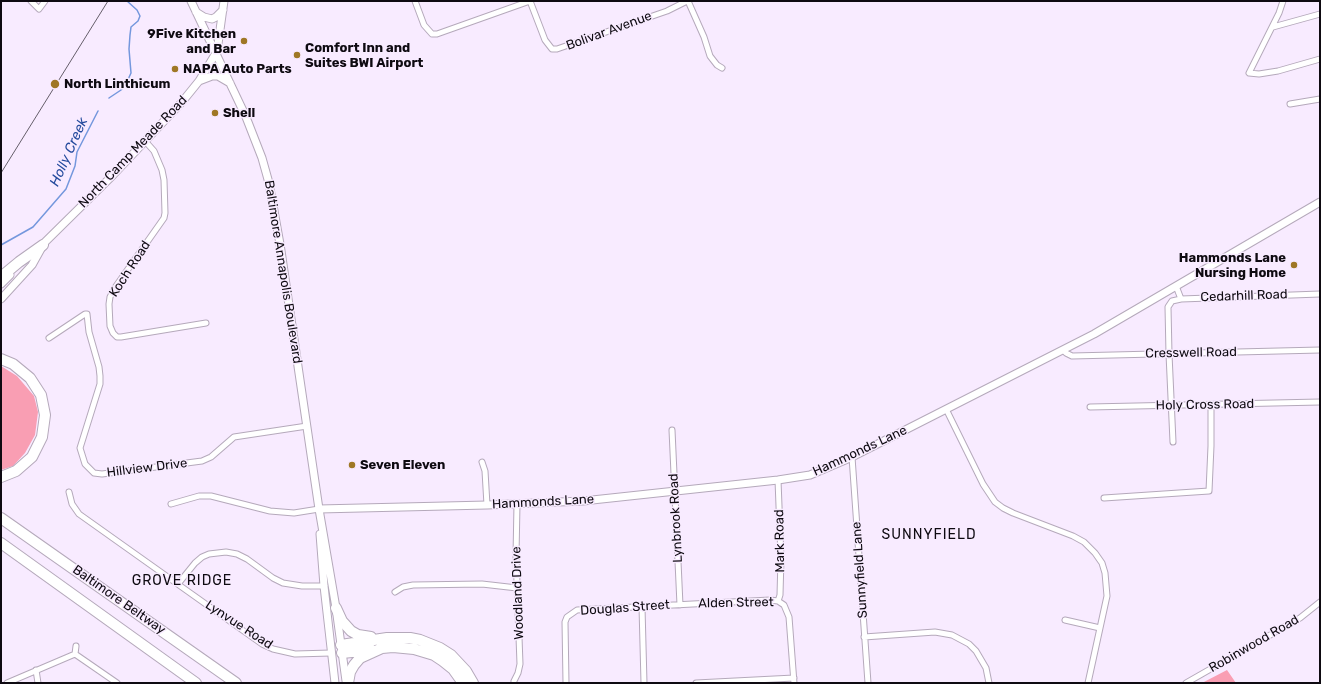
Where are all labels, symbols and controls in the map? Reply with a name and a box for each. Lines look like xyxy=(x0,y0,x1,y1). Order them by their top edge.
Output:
street label: Bolivar Avenue xyxy=(564,8,654,54)
place label: 9Five Kitchen and Bar xyxy=(147,26,236,57)
marker: 9Five Kitchen and Bar xyxy=(239,36,249,46)
place label: Comfort Inn and Suites BWI Airport xyxy=(305,40,423,71)
marker: Comfort Inn and Suites BWI Airport xyxy=(292,50,302,60)
place label: NAPA Auto Parts xyxy=(183,61,292,77)
marker: NAPA Auto Parts xyxy=(170,64,180,74)
place label: North Linthicum xyxy=(64,76,170,92)
marker: North Linthicum xyxy=(49,78,61,90)
street label: North Camp Meade Road xyxy=(75,93,191,211)
place label: Shell xyxy=(223,105,255,121)
marker: Shell xyxy=(210,108,220,118)
water label: Holly Creek xyxy=(46,115,92,189)
street label: Baltimore Annapolis Boulevard xyxy=(261,179,305,365)
street label: Koch Road xyxy=(106,238,154,300)
place label: Hammonds Lane Nursing Home xyxy=(1179,250,1286,281)
marker: Hammonds Lane Nursing Home xyxy=(1289,260,1299,270)
street label: Cedarhill Road xyxy=(1200,287,1288,305)
street label: Cresswell Road xyxy=(1145,344,1237,362)
street label: Holy Cross Road xyxy=(1156,396,1254,414)
street label: Hammonds Lane xyxy=(810,422,910,480)
street label: Hillview Drive xyxy=(106,455,188,481)
place label: Seven Eleven xyxy=(360,457,445,473)
marker: Seven Eleven xyxy=(347,460,357,470)
street label: Lynbrook Road xyxy=(666,473,686,563)
street label: Hammonds Lane xyxy=(492,492,594,512)
street label: Mark Road xyxy=(772,509,788,573)
street label: Sunnyfield Lane xyxy=(849,521,871,619)
district label: SUNNYFIELD xyxy=(881,527,977,543)
street label: Woodland Drive xyxy=(509,546,527,640)
street label: Baltimore Beltway xyxy=(69,562,169,638)
district label: GROVE RIDGE xyxy=(132,573,232,589)
street label: Alden Street xyxy=(698,595,774,611)
street label: Lynvue Road xyxy=(202,597,276,653)
street label: Douglas Street xyxy=(580,597,670,619)
street label: Robinwood Road xyxy=(1206,612,1302,676)

